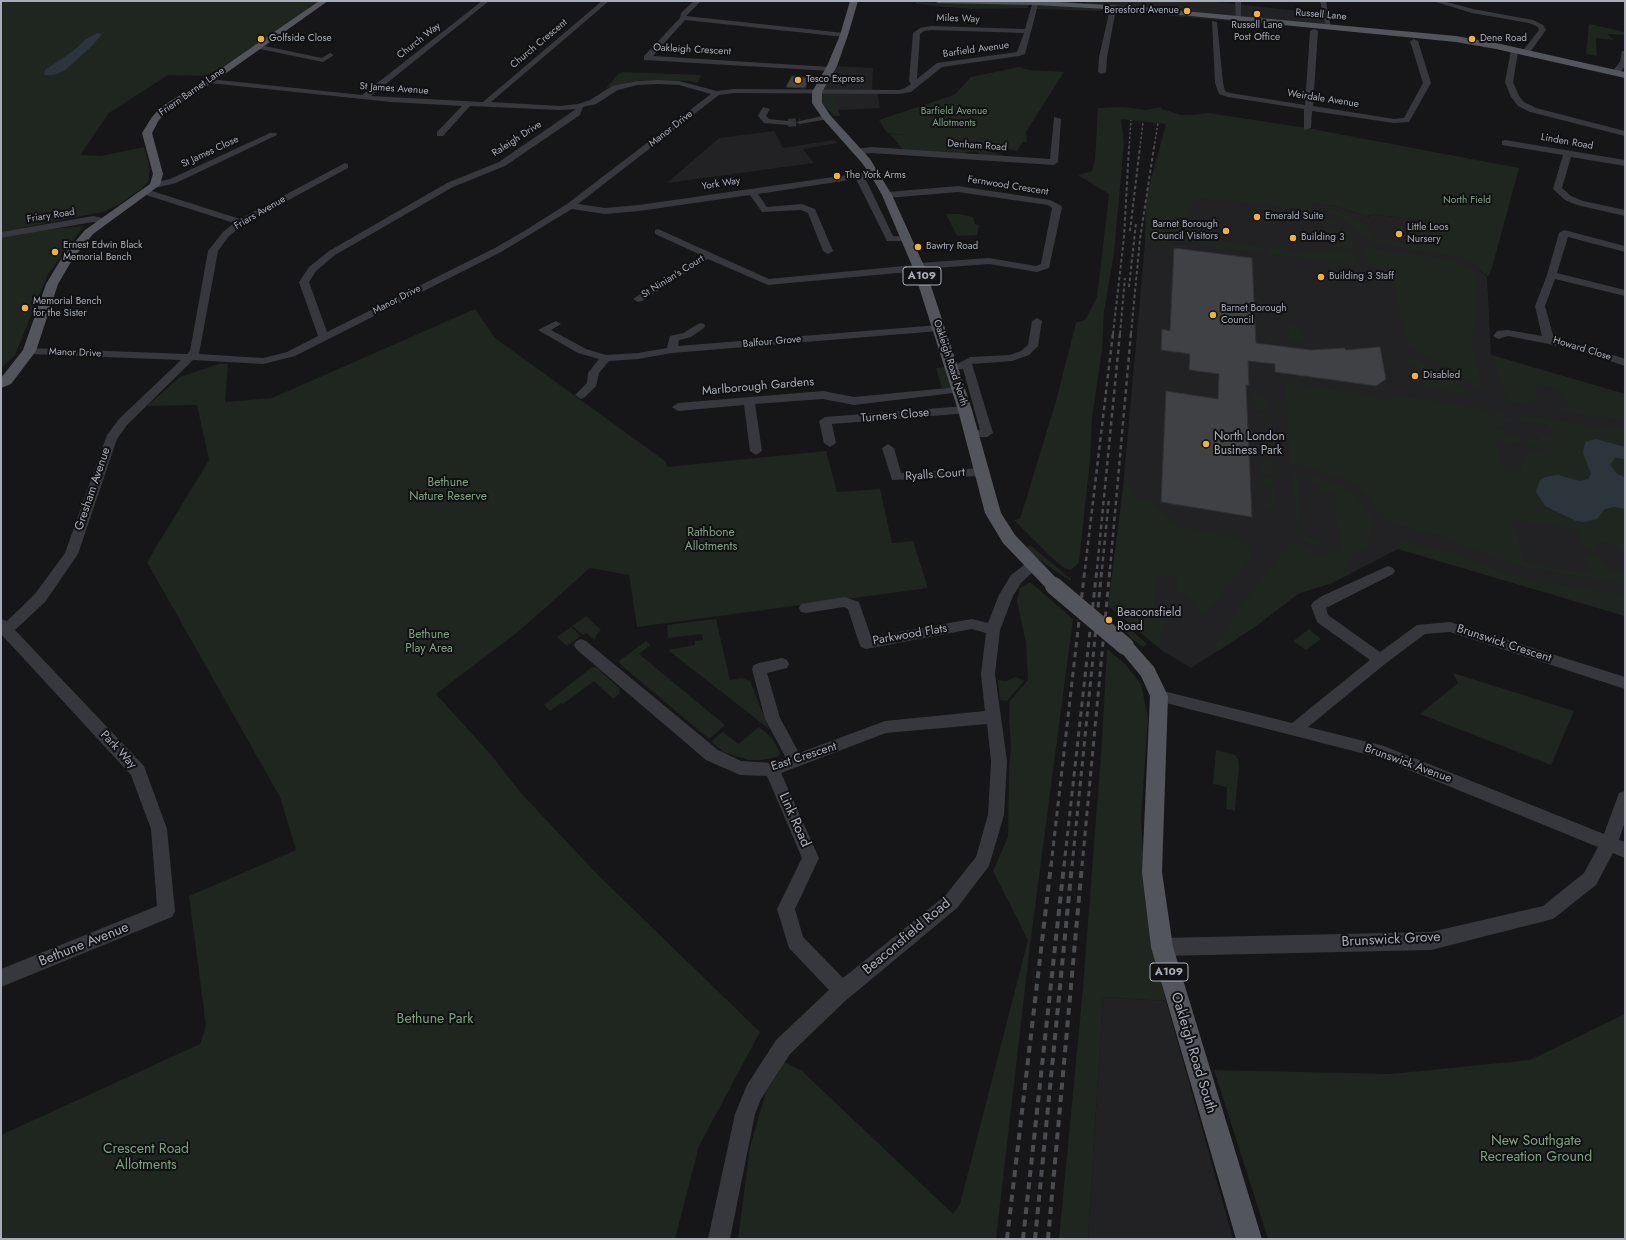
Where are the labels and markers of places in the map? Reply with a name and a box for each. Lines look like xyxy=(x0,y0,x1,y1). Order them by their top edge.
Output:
place label: Beresford Avenue xyxy=(1104,5,1179,17)
marker: Beresford Avenue xyxy=(1182,6,1192,16)
marker: Russell Lane Post Office xyxy=(1252,9,1262,19)
place label: Russell Lane Post Office xyxy=(1231,20,1283,44)
place label: Golfside Close xyxy=(269,33,332,45)
place label: Dene Road xyxy=(1480,33,1527,45)
marker: Golfside Close xyxy=(256,34,266,44)
marker: Dene Road xyxy=(1467,34,1477,44)
place label: Tesco Express xyxy=(806,74,864,86)
marker: Tesco Express xyxy=(793,75,803,85)
place label: The York Arms xyxy=(845,170,906,182)
marker: The York Arms xyxy=(832,171,842,181)
place label: Emerald Suite xyxy=(1265,211,1324,223)
marker: Emerald Suite xyxy=(1252,212,1262,222)
place label: Barnet Borough Council Visitors xyxy=(1151,219,1218,242)
place label: Little Leos Nursery xyxy=(1407,222,1448,246)
marker: Barnet Borough Council Visitors xyxy=(1221,226,1231,236)
marker: Little Leos Nursery xyxy=(1394,229,1404,239)
place label: Building 3 xyxy=(1301,232,1344,244)
marker: Building 3 xyxy=(1288,233,1298,243)
place label: Ernest Edwin Black Memorial Bench xyxy=(63,240,142,264)
place label: Bawtry Road xyxy=(926,241,978,253)
marker: Bawtry Road xyxy=(913,242,923,252)
marker: Ernest Edwin Black Memorial Bench xyxy=(50,247,60,257)
place label: Building 3 Staff xyxy=(1329,271,1394,283)
marker: Building 3 Staff xyxy=(1316,272,1326,282)
place label: Memorial Bench for the Sister xyxy=(33,296,102,320)
marker: Memorial Bench for the Sister xyxy=(20,303,30,313)
place label: Barnet Borough Council xyxy=(1221,303,1287,326)
marker: Barnet Borough Council xyxy=(1208,310,1218,320)
place label: Disabled xyxy=(1423,370,1460,382)
marker: Disabled xyxy=(1410,371,1420,381)
place label: North London Business Park xyxy=(1214,430,1285,458)
marker: North London Business Park xyxy=(1201,439,1211,449)
place label: Beaconsfield Road xyxy=(1117,606,1181,634)
marker: Beaconsfield Road xyxy=(1104,615,1114,625)

